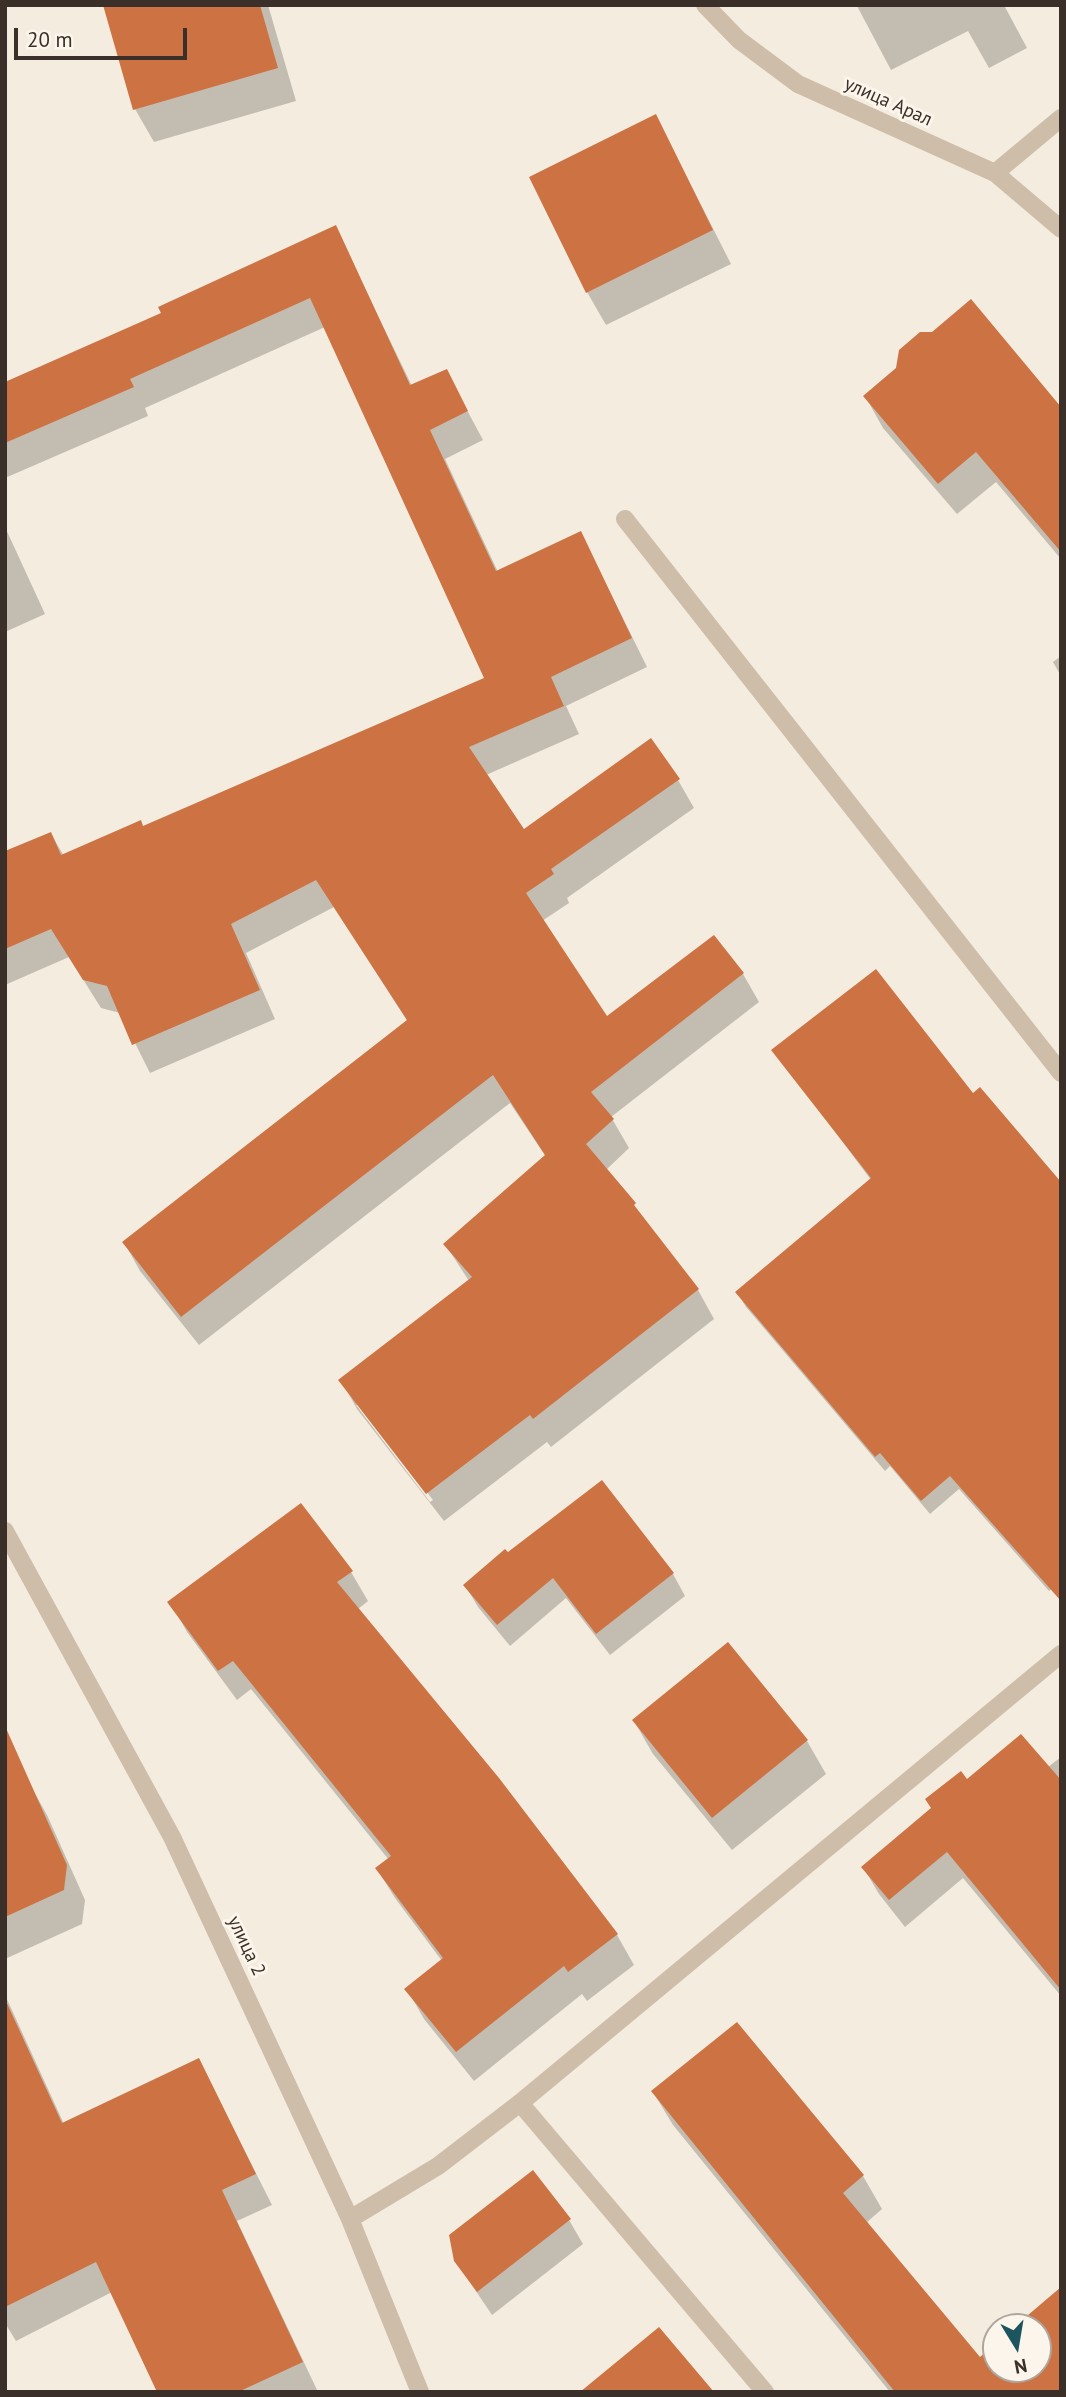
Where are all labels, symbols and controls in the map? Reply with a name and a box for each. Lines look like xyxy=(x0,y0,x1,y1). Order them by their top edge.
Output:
scale bar xyxy=(18,14,191,58)
text: 20 m xyxy=(27,26,73,53)
street label: улица Арал xyxy=(841,73,935,131)
street label: улица 2 xyxy=(222,1912,270,1980)
north arrow xyxy=(982,2313,1052,2383)
text: N xyxy=(1012,2354,1029,2380)

